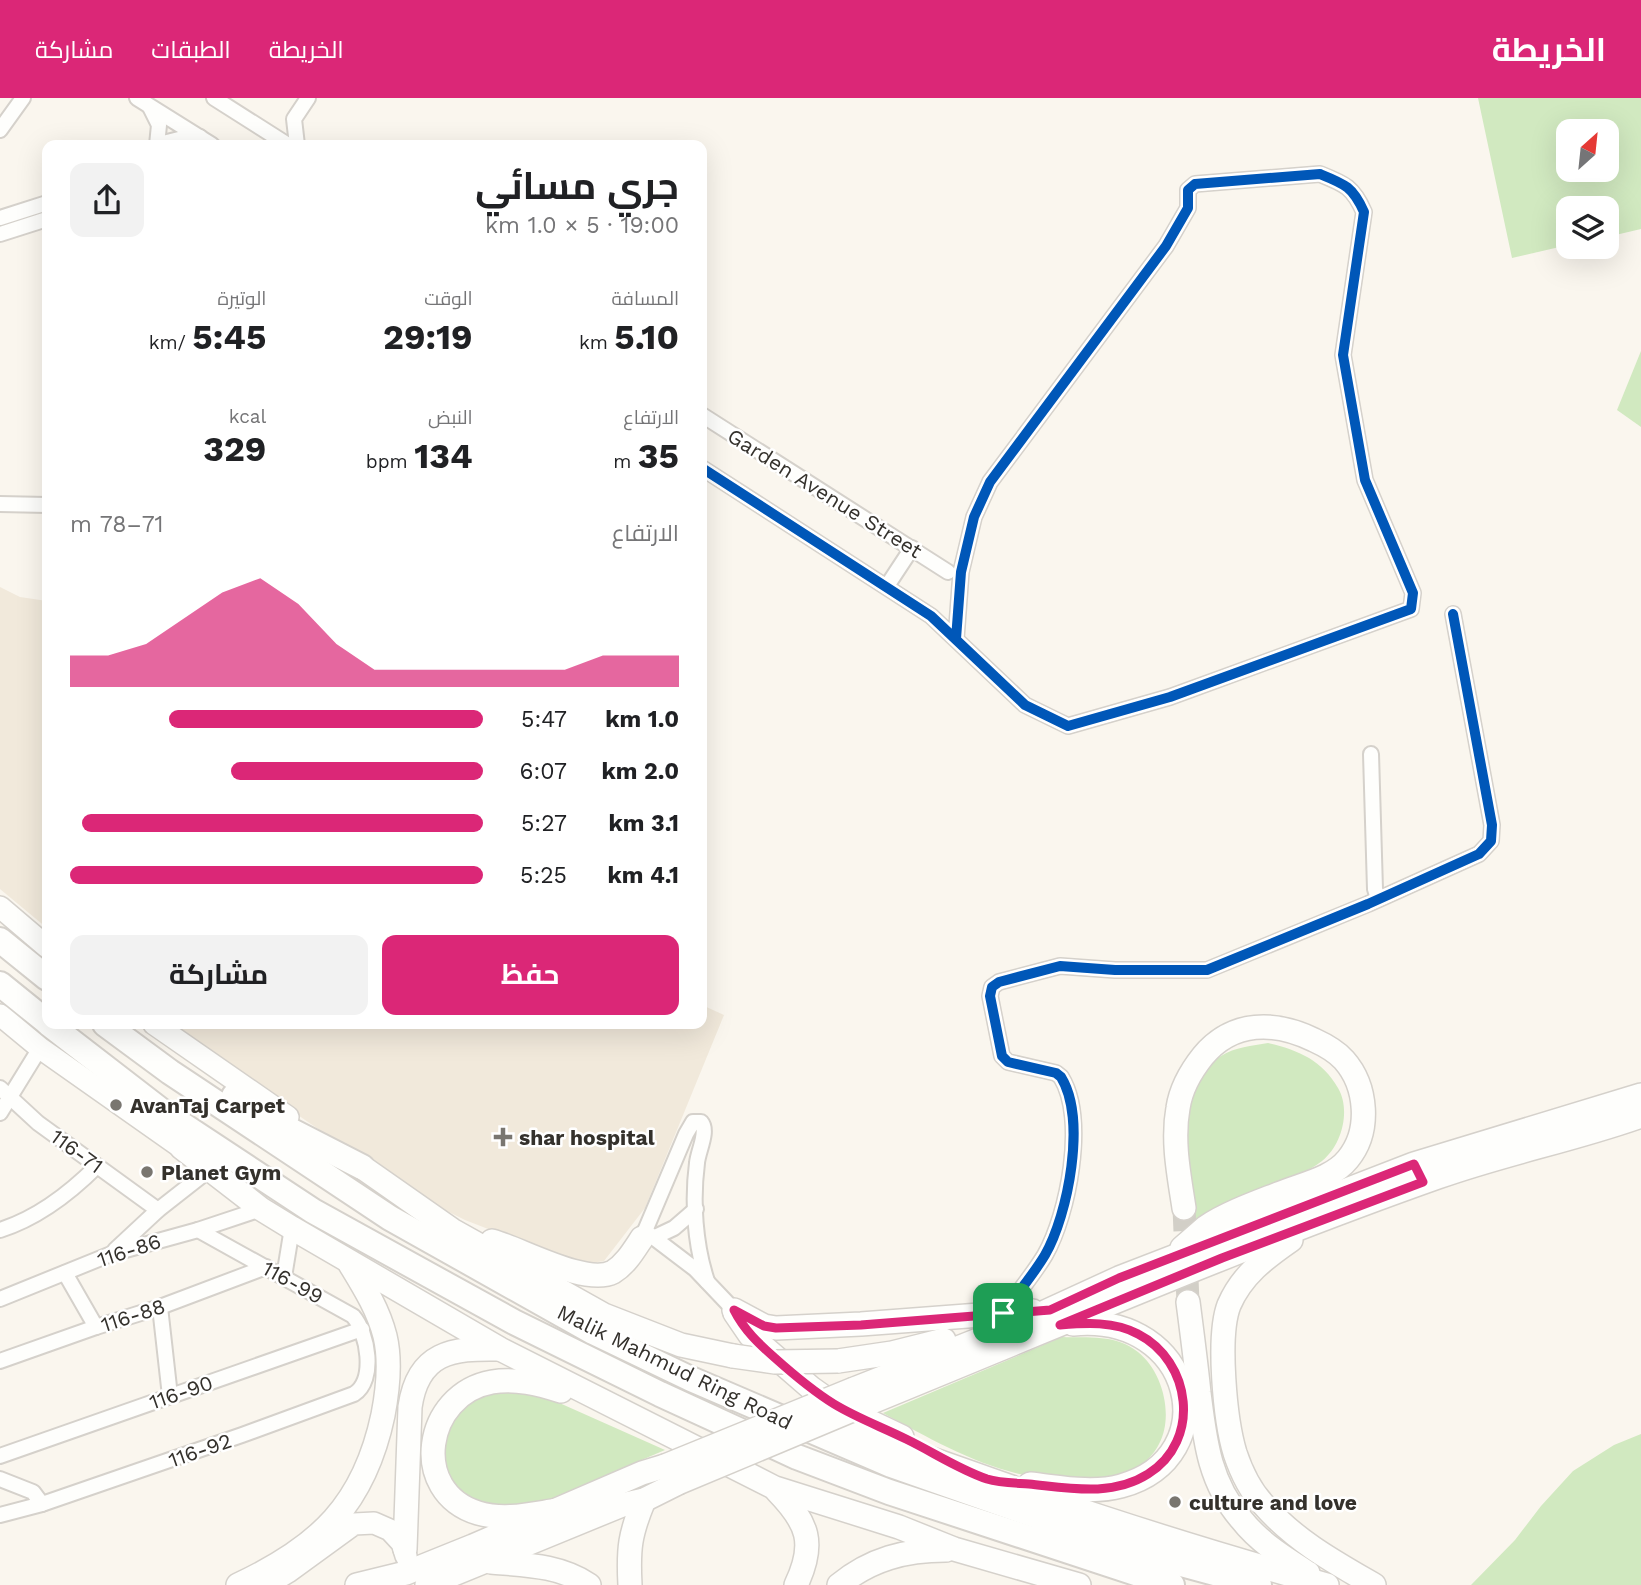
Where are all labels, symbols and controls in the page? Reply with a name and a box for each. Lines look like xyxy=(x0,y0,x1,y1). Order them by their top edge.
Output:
text: الخريطة xyxy=(1492,30,1606,69)
text: مشاركة xyxy=(35,36,113,64)
text: الطبقات xyxy=(151,36,231,64)
text: الخريطة xyxy=(269,36,344,64)
north arrow xyxy=(1556,119,1619,182)
map controls xyxy=(1556,119,1619,259)
button: share xyxy=(70,163,144,237)
text: جري مسائي xyxy=(475,164,679,208)
button: layers xyxy=(1556,196,1619,259)
text: 19:00 · 5 × 1.0 km xyxy=(485,212,679,239)
text: الوتيرة xyxy=(218,287,266,310)
text: الوقت xyxy=(424,287,473,310)
text: المسافة xyxy=(611,287,679,310)
text: 5:45 xyxy=(192,316,266,358)
text: 29:19 xyxy=(383,316,473,358)
text: 5.10 xyxy=(614,316,679,358)
text: /km xyxy=(149,331,192,354)
text: km xyxy=(579,331,614,354)
text: kcal xyxy=(229,405,266,428)
text: النبض xyxy=(428,406,473,429)
text: الارتفاع xyxy=(623,406,679,429)
street label: Garden Avenue Street xyxy=(723,423,927,563)
text: 329 xyxy=(203,428,266,470)
text: 134 xyxy=(414,435,473,477)
text: 35 xyxy=(638,435,679,477)
text: bpm xyxy=(366,450,414,473)
text: m xyxy=(613,450,638,473)
text: 71–78 m xyxy=(70,511,164,538)
text: الارتفاع xyxy=(612,520,679,547)
text: 5:47 xyxy=(521,706,567,733)
text: 1.0 km xyxy=(605,706,679,733)
text: 6:07 xyxy=(519,758,567,785)
text: 2.0 km xyxy=(601,758,679,785)
text: 5:27 xyxy=(521,810,567,837)
text: 3.1 km xyxy=(609,810,679,837)
text: 5:25 xyxy=(520,862,567,889)
text: 4.1 km xyxy=(607,862,679,889)
button: مشاركة xyxy=(70,935,368,1015)
button: حفظ xyxy=(382,935,679,1015)
place label: AvanTaj Carpet xyxy=(130,1093,285,1118)
marker: AvanTaj Carpet xyxy=(108,1097,124,1113)
street label: 116-71 xyxy=(46,1124,108,1178)
place label: shar hospital xyxy=(519,1125,655,1150)
marker: shar hospital xyxy=(493,1127,513,1147)
place label: Planet Gym xyxy=(161,1160,281,1185)
marker: Planet Gym xyxy=(139,1164,155,1180)
street label: 116-86 xyxy=(94,1228,164,1272)
street label: 116-99 xyxy=(258,1255,328,1309)
pin xyxy=(973,1283,1033,1343)
street label: 116-88 xyxy=(98,1293,168,1337)
icon: arrive xyxy=(984,1294,1022,1332)
street label: Malik Mahmud Ring Road xyxy=(553,1299,797,1435)
street label: 116-90 xyxy=(146,1369,216,1415)
street label: 116-92 xyxy=(165,1428,235,1472)
place label: culture and love xyxy=(1189,1490,1357,1515)
marker: culture and love xyxy=(1167,1494,1183,1510)

